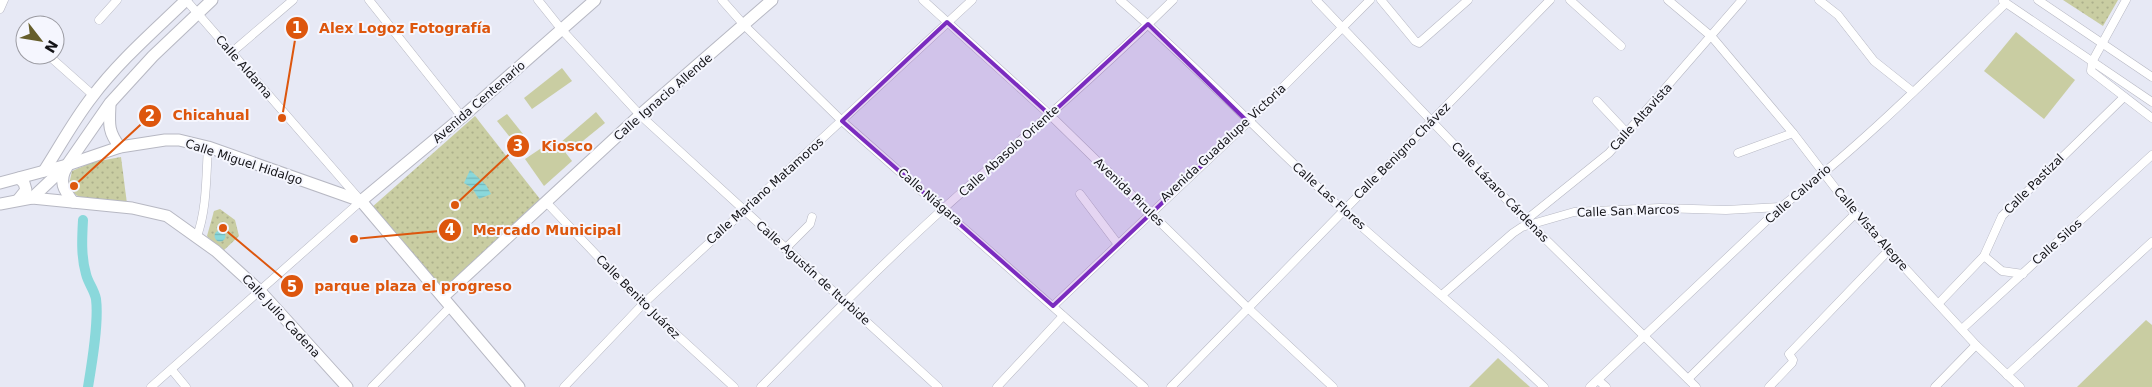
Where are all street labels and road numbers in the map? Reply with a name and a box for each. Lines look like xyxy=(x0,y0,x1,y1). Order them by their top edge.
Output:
street label: Calle Aldama xyxy=(213,33,275,101)
street label: Calle Ignacio Allende xyxy=(611,50,715,144)
street label: Avenida Centenario xyxy=(430,58,528,146)
street label: Calle Altavista xyxy=(1607,80,1675,154)
street label: Avenida Guadalupe Victoria xyxy=(1157,81,1289,205)
street label: Calle Benigno Chávez xyxy=(1351,100,1453,202)
street label: Calle Abasolo Oriente xyxy=(956,102,1062,200)
street label: Calle Mariano Matamoros xyxy=(704,135,826,247)
street label: Calle Miguel Hidalgo xyxy=(184,136,304,188)
street label: Calle Lázaro Cárdenas xyxy=(1448,139,1552,245)
street label: Calle Pastizal xyxy=(2001,151,2067,217)
street label: Avenida Pirules xyxy=(1091,155,1167,229)
street label: Calle Las Flores xyxy=(1290,159,1368,233)
street label: Calle Calvario xyxy=(1762,162,1834,226)
street label: Calle Niágara xyxy=(895,165,965,229)
street label: Calle Vista Alegre xyxy=(1831,185,1911,273)
street label: Calle San Marcos xyxy=(1577,202,1679,220)
street label: Calle Silos xyxy=(2029,216,2085,268)
street label: Calle Agustín de Iturbide xyxy=(753,218,873,328)
street label: Calle Benito Juárez xyxy=(593,252,683,342)
street label: Calle Julio Cadena xyxy=(239,272,323,360)

